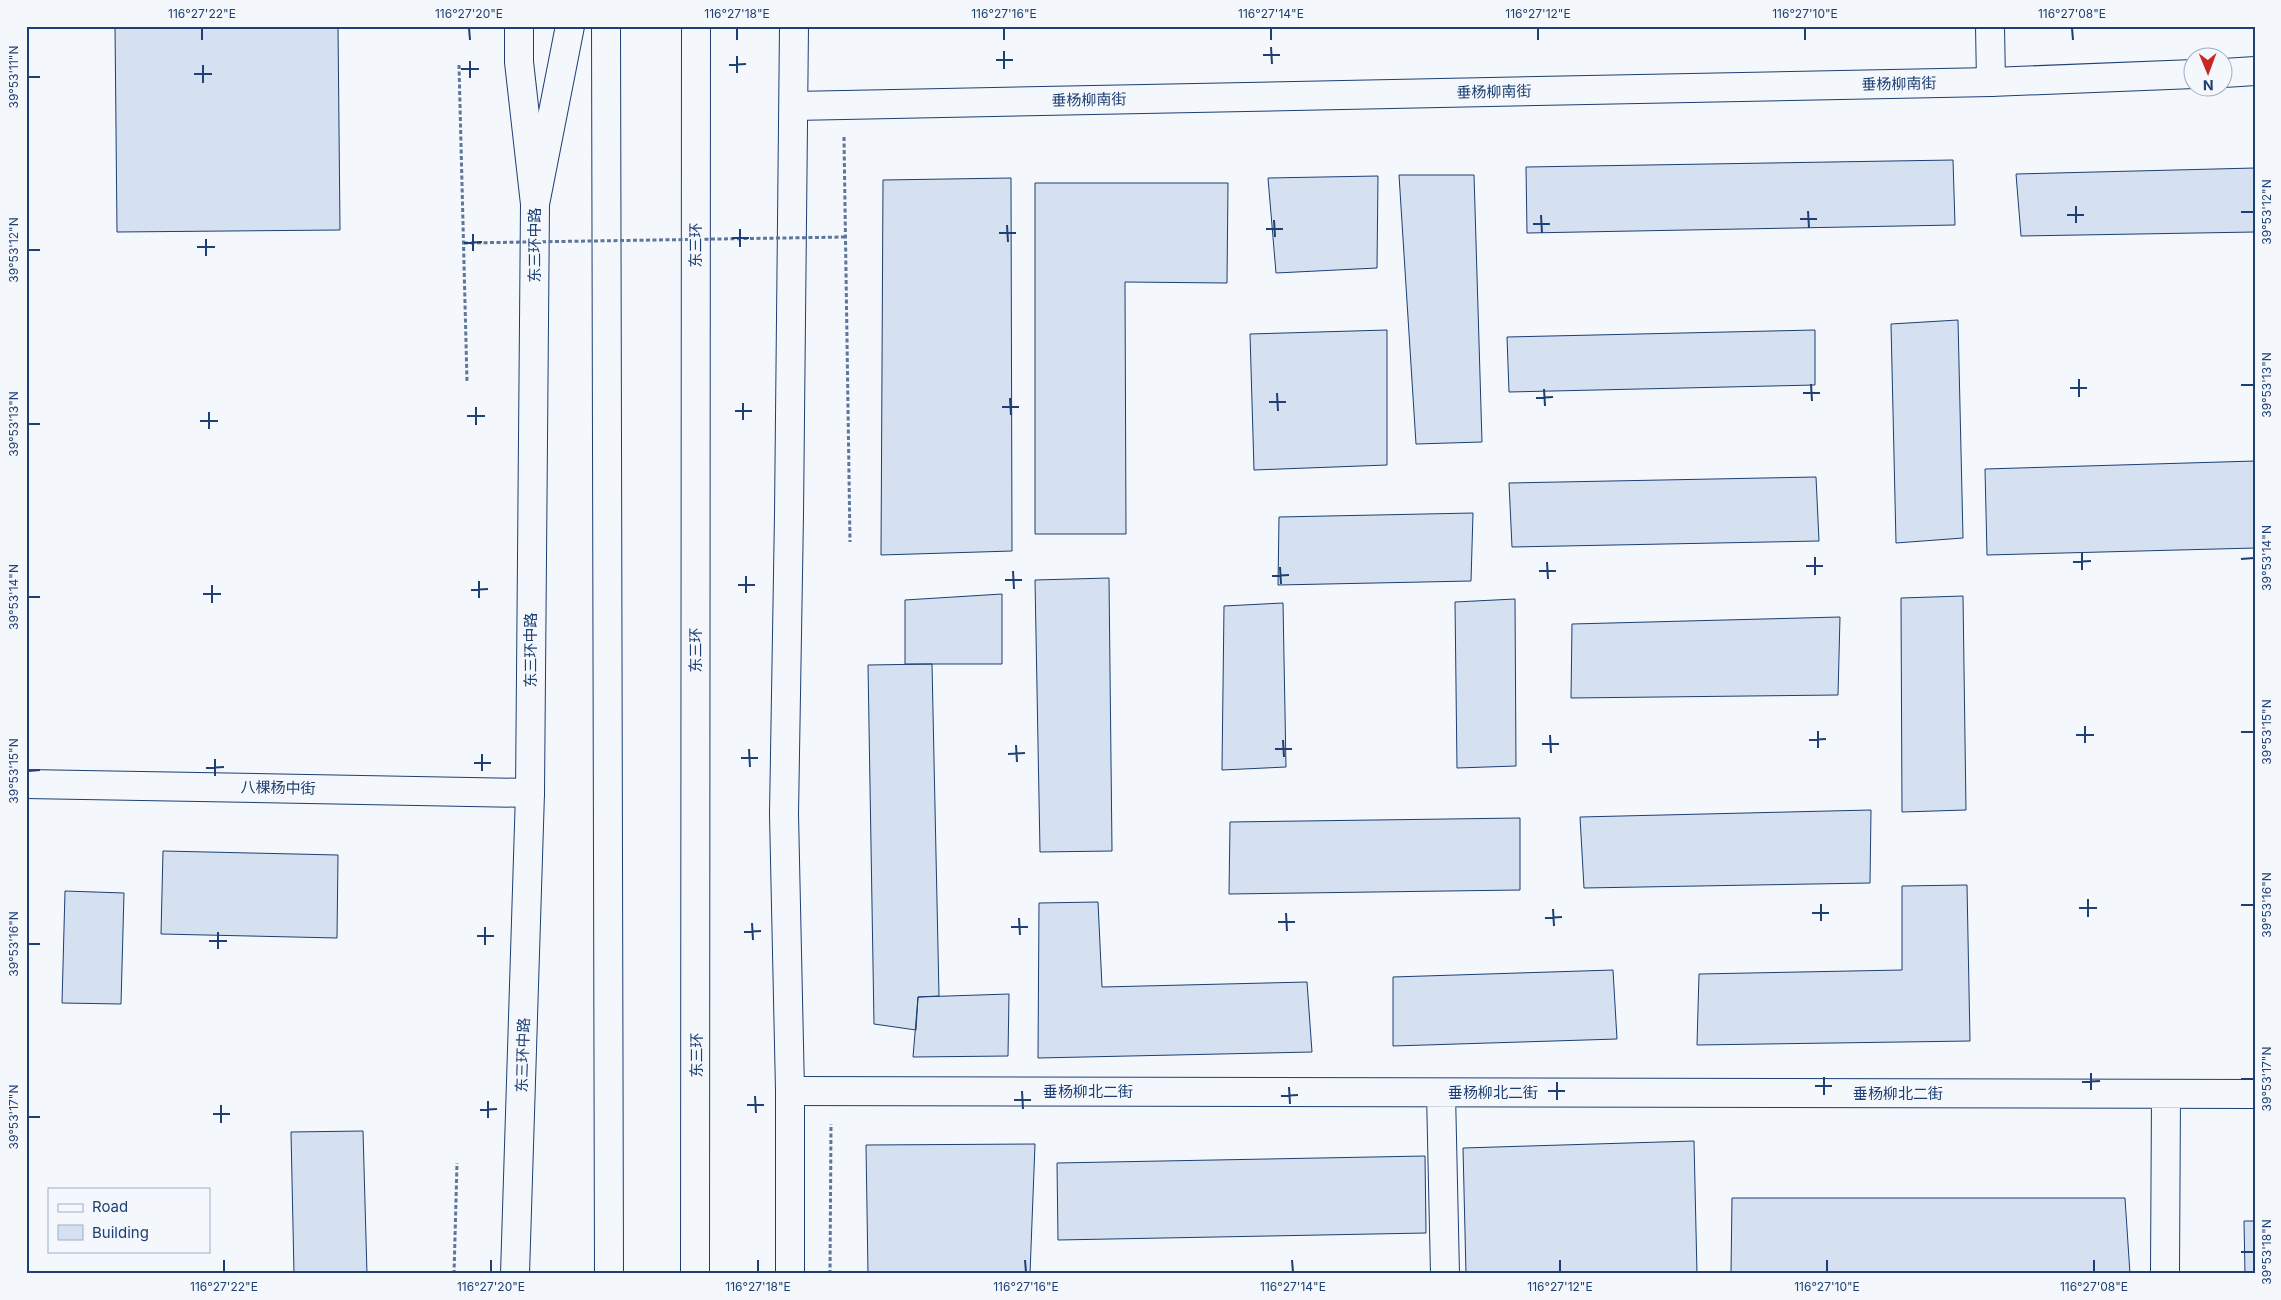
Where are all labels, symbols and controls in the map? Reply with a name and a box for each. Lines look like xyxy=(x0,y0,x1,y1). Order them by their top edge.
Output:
text: 116°27'22"E xyxy=(168,6,236,21)
text: 116°27'20"E xyxy=(435,6,503,21)
text: 116°27'18"E xyxy=(704,6,770,21)
text: 116°27'16"E xyxy=(971,6,1037,21)
text: 116°27'14"E xyxy=(1238,6,1304,21)
text: 116°27'12"E xyxy=(1505,6,1571,21)
text: 116°27'10"E xyxy=(1772,6,1838,21)
text: 116°27'08"E xyxy=(2038,6,2106,21)
text: 39°53'11"N xyxy=(6,45,21,109)
north arrow xyxy=(2184,48,2234,98)
street label: 垂杨柳南街 xyxy=(1861,73,1937,94)
text: N xyxy=(2203,77,2214,94)
street label: 垂杨柳南街 xyxy=(1456,81,1532,102)
street label: 垂杨柳南街 xyxy=(1051,89,1127,110)
text: 39°53'12"N xyxy=(2259,179,2274,245)
street label: 东三环中路 xyxy=(525,207,544,283)
text: 39°53'12"N xyxy=(6,217,21,283)
street label: 东三环 xyxy=(686,222,705,268)
text: 39°53'13"N xyxy=(2259,352,2274,418)
text: 39°53'13"N xyxy=(6,391,21,457)
text: 39°53'14"N xyxy=(2259,525,2274,591)
text: 39°53'14"N xyxy=(6,564,21,630)
street label: 东三环中路 xyxy=(521,612,540,688)
street label: 东三环 xyxy=(686,627,705,673)
text: 39°53'15"N xyxy=(2259,699,2274,765)
text: 39°53'15"N xyxy=(6,738,21,804)
street label: 八棵杨中街 xyxy=(240,777,316,798)
text: 39°53'16"N xyxy=(2259,872,2274,938)
text: 39°53'16"N xyxy=(6,911,21,977)
street label: 东三环中路 xyxy=(512,1017,533,1093)
street label: 东三环 xyxy=(687,1032,706,1078)
text: 39°53'17"N xyxy=(2259,1047,2274,1111)
street label: 垂杨柳北二街 xyxy=(1043,1082,1133,1101)
street label: 垂杨柳北二街 xyxy=(1448,1083,1538,1102)
street label: 垂杨柳北二街 xyxy=(1853,1084,1943,1103)
text: 39°53'17"N xyxy=(6,1085,21,1149)
legend xyxy=(48,1188,210,1252)
text: Road xyxy=(92,1197,128,1216)
text: 39°53'18"N xyxy=(2259,1219,2274,1285)
text: Building xyxy=(92,1223,149,1242)
text: 116°27'22"E xyxy=(190,1279,258,1294)
text: 116°27'20"E xyxy=(457,1279,525,1294)
text: 116°27'18"E xyxy=(725,1279,791,1294)
text: 116°27'16"E xyxy=(993,1279,1059,1294)
text: 116°27'14"E xyxy=(1260,1279,1326,1294)
text: 116°27'12"E xyxy=(1527,1279,1593,1294)
text: 116°27'10"E xyxy=(1794,1279,1860,1294)
text: 116°27'08"E xyxy=(2060,1279,2128,1294)

